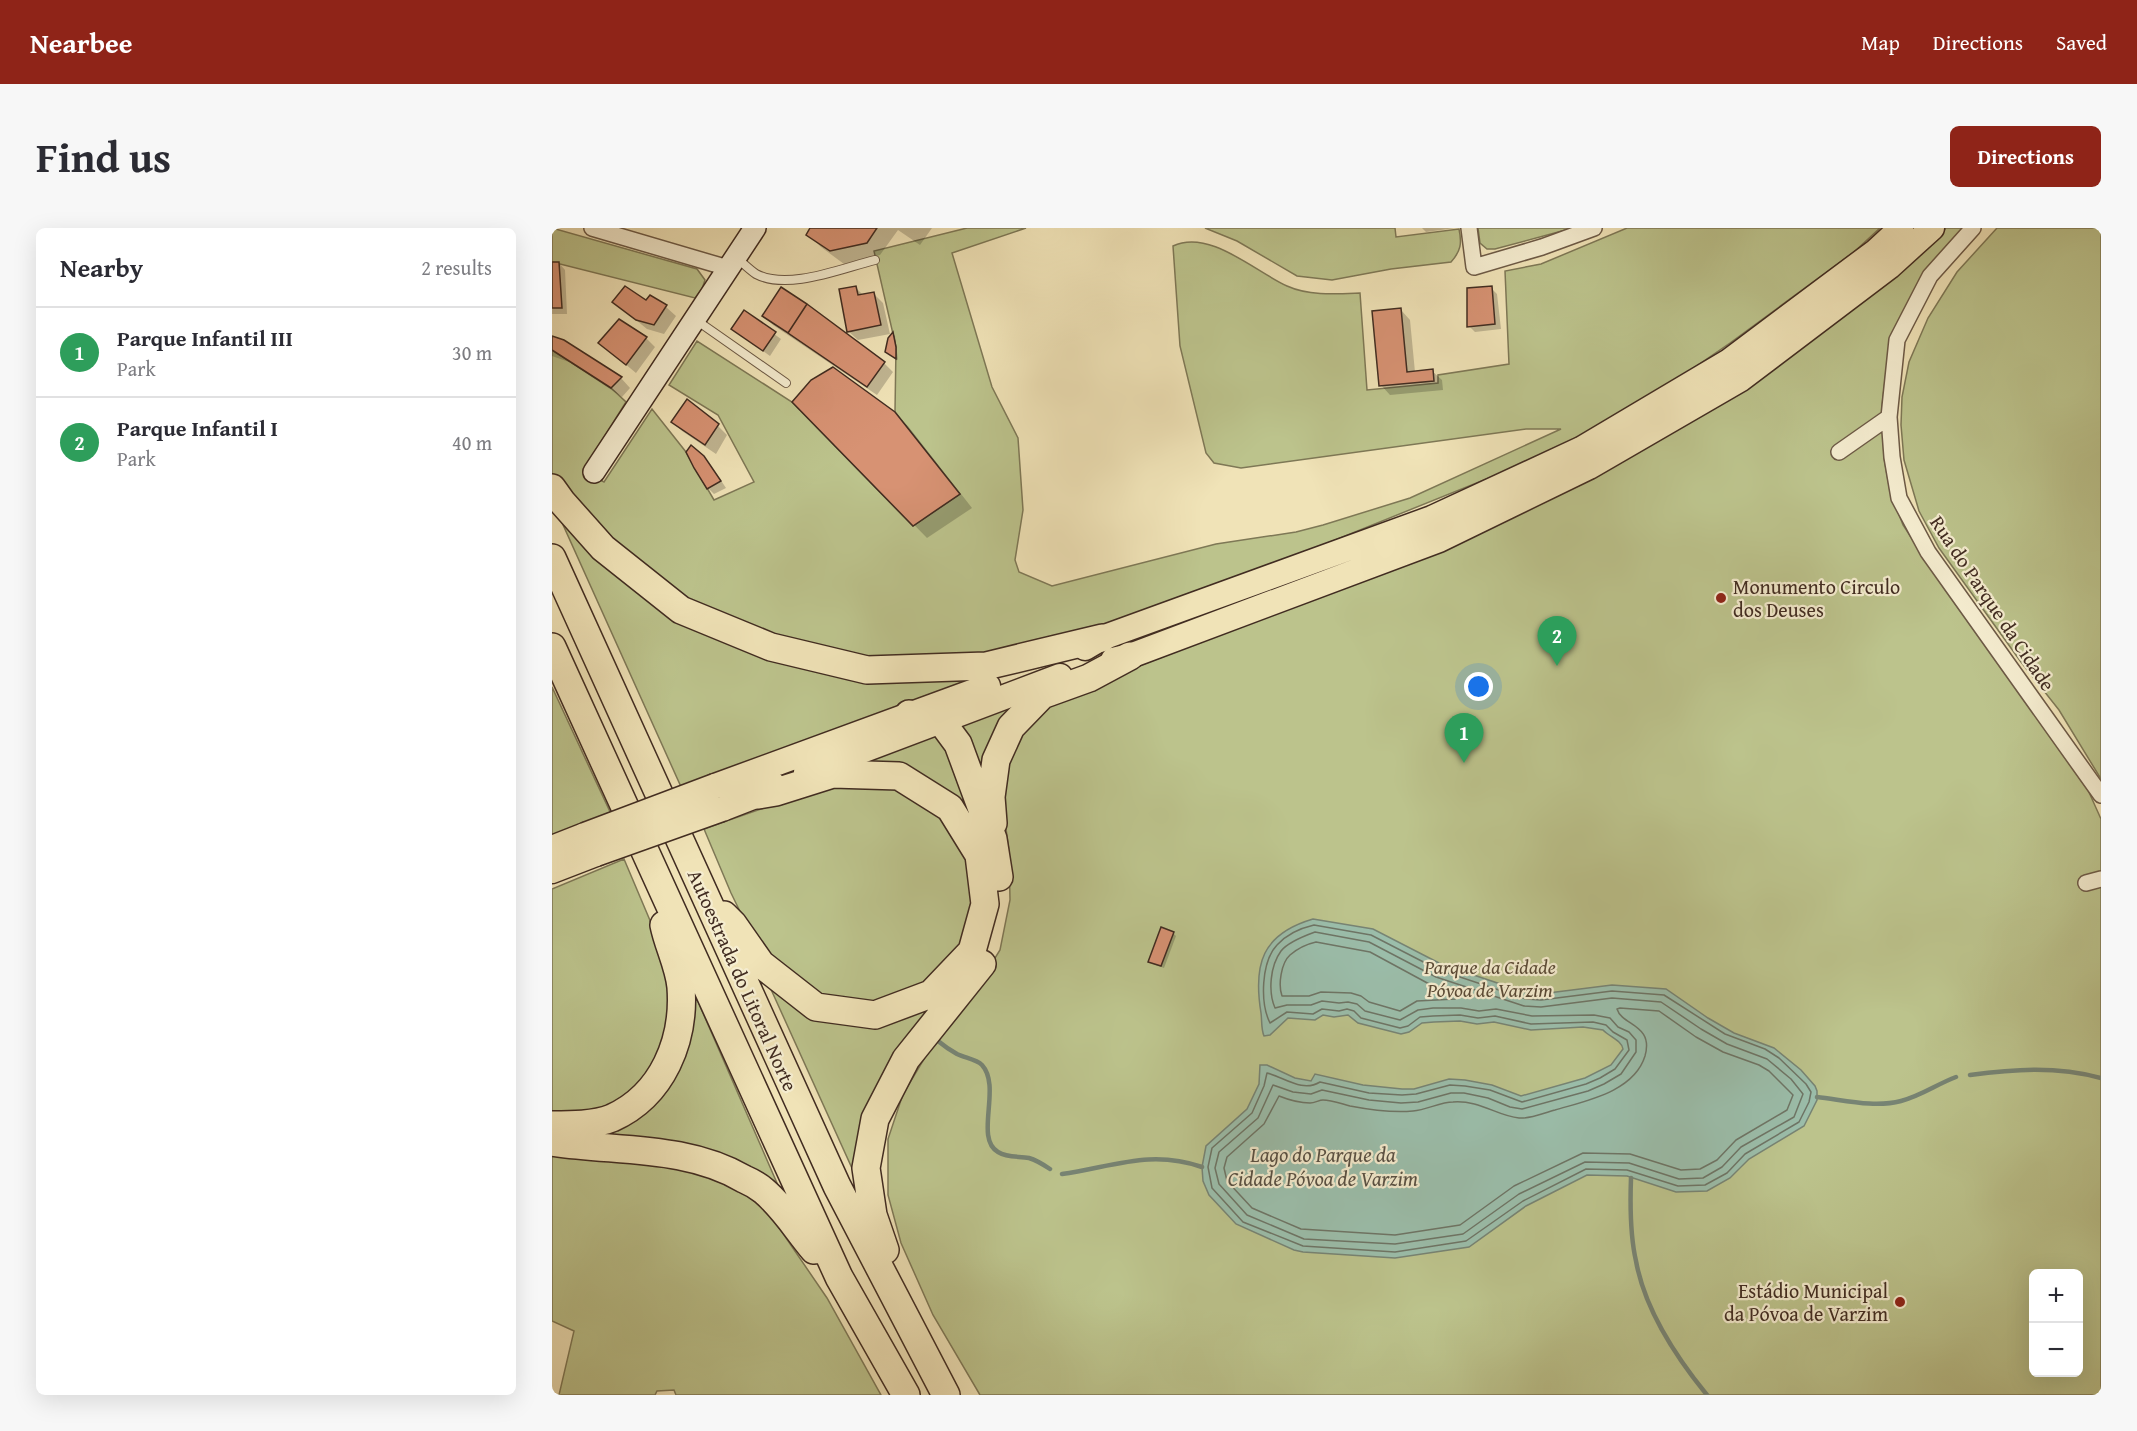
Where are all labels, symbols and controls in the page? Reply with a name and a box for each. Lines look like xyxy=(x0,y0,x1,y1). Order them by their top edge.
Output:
text: Nearbee xyxy=(30,22,133,63)
text: Map xyxy=(1861,27,1900,58)
text: Directions xyxy=(1933,27,2023,58)
text: Saved xyxy=(2056,27,2107,58)
text: Find us xyxy=(36,126,171,187)
button: Directions xyxy=(1950,126,2101,187)
text: Nearby xyxy=(60,248,143,287)
text: 2 results xyxy=(421,253,492,282)
text: Parque Infantil III xyxy=(117,322,293,354)
text: 1 xyxy=(74,338,85,367)
text: 30 m xyxy=(452,338,492,367)
text: Park xyxy=(117,354,156,383)
text: Parque Infantil I xyxy=(117,412,278,444)
text: 2 xyxy=(74,428,85,457)
text: 40 m xyxy=(452,428,492,457)
text: Park xyxy=(117,444,156,473)
street label: Rua do Parque da Cidade xyxy=(1923,510,2063,696)
place label: Monumento Circulo dos Deuses xyxy=(1733,572,1900,624)
marker: Monumento Circulo dos Deuses xyxy=(1714,591,1728,605)
pin: 2 xyxy=(1538,616,1576,666)
your location xyxy=(1464,672,1493,701)
pin: 1 xyxy=(1444,714,1484,763)
street label: Autoestrada do Litoral Norte xyxy=(681,864,805,1096)
park label: Parque da Cidade Póvoa de Varzim xyxy=(1423,952,1556,1004)
water label: Lago do Parque da Cidade Póvoa de Varzim xyxy=(1228,1139,1418,1194)
map controls xyxy=(2029,1269,2083,1377)
button: + xyxy=(2029,1269,2083,1323)
place label: Estádio Municipal da Póvoa de Varzim xyxy=(1724,1276,1889,1328)
marker: Estádio Municipal da Póvoa de Varzim xyxy=(1893,1295,1907,1309)
button: − xyxy=(2029,1323,2083,1377)

